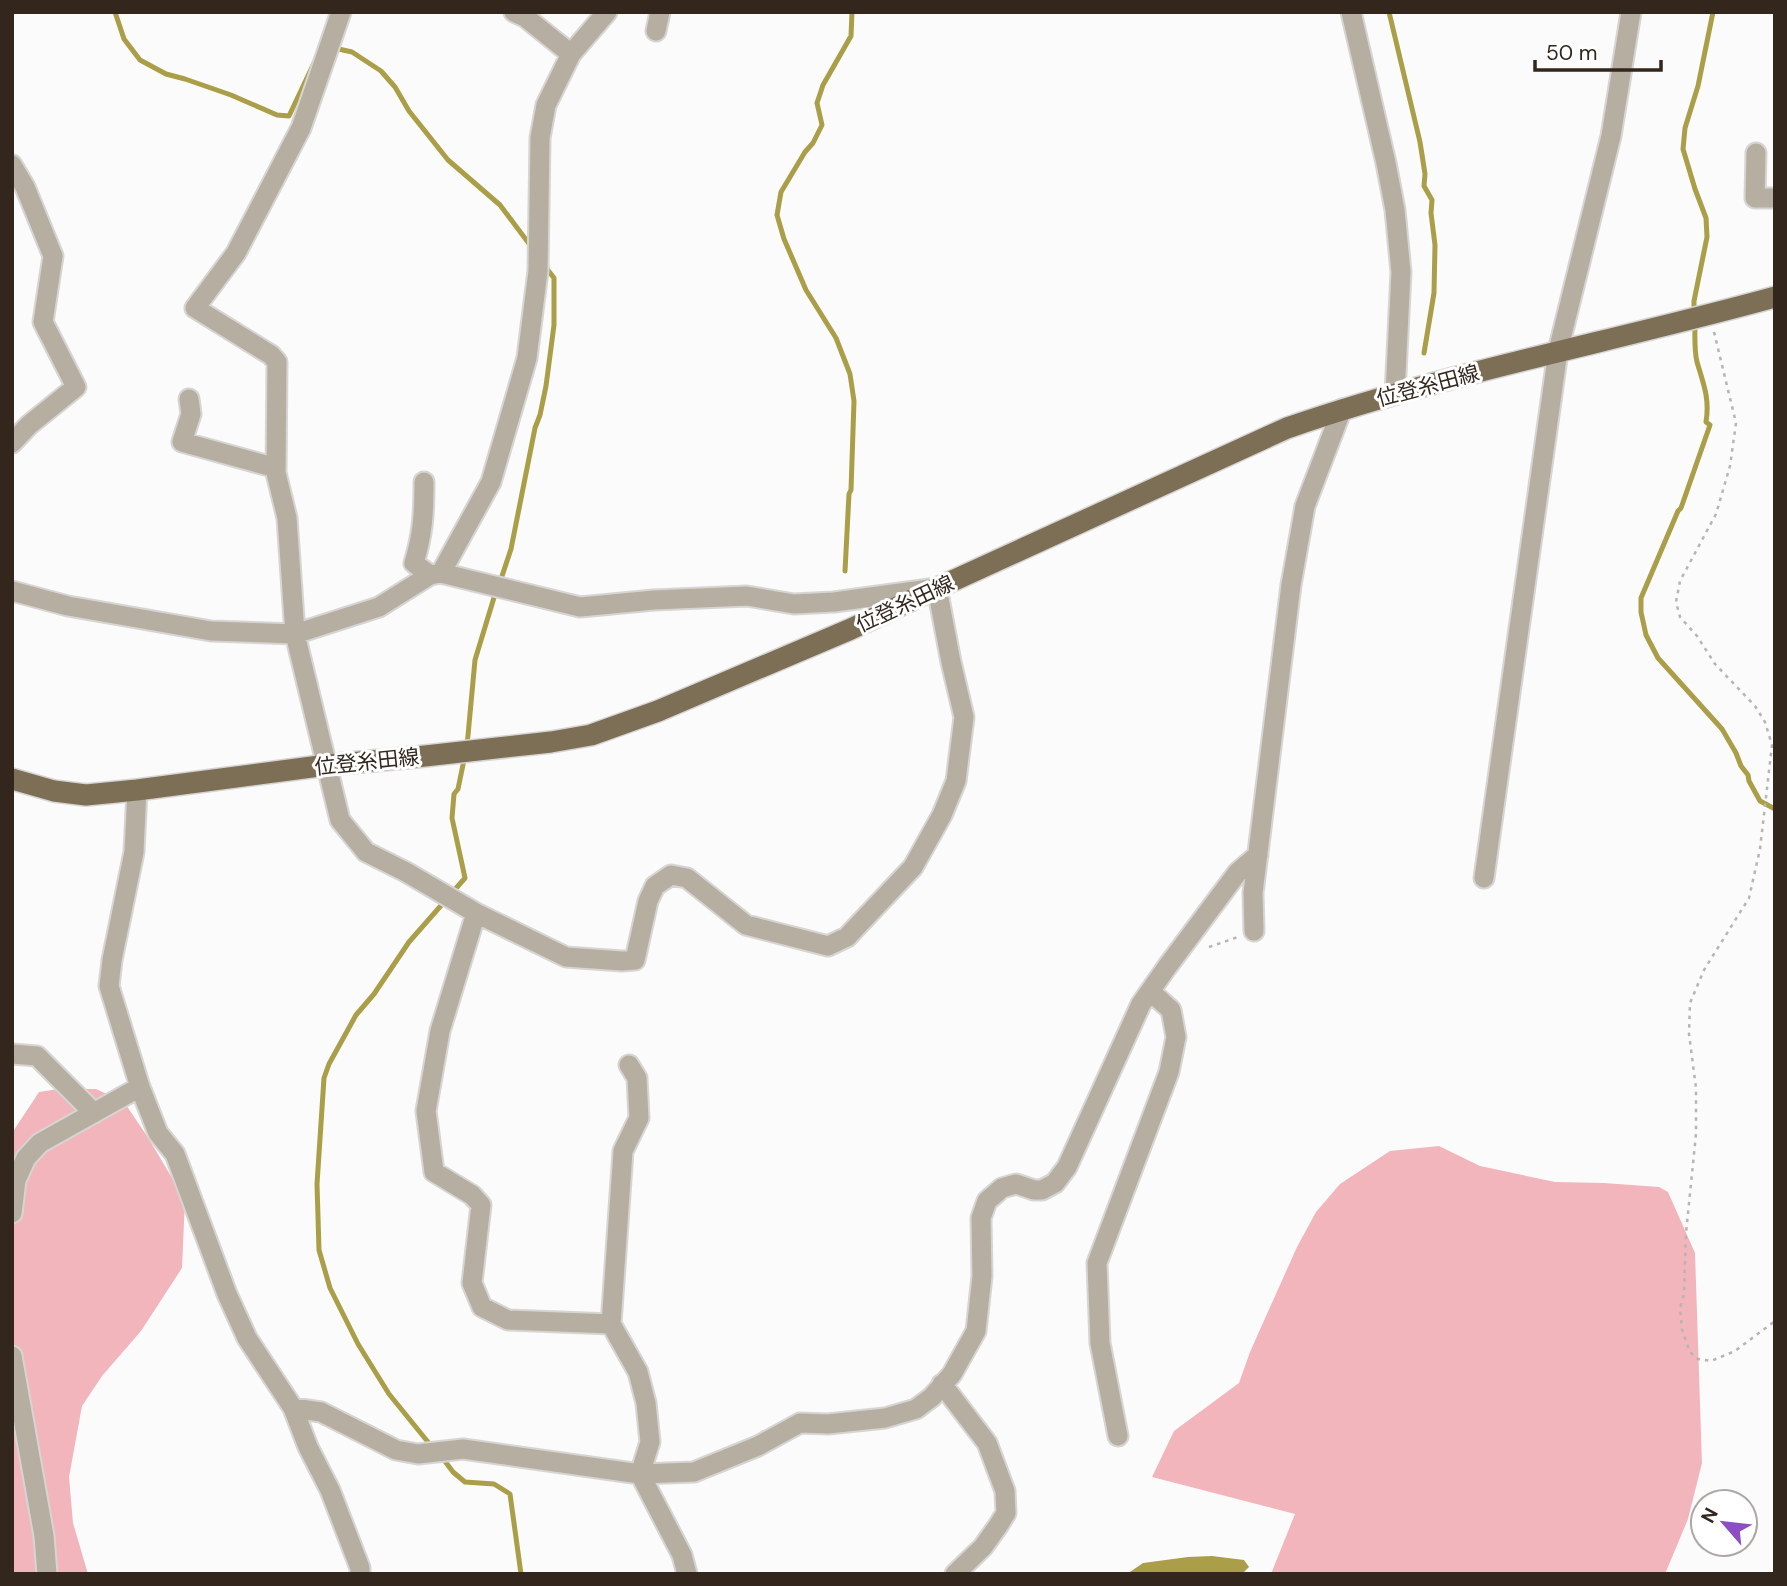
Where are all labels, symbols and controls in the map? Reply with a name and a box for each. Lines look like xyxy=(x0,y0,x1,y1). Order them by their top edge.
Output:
scale bar xyxy=(1535,28,1661,72)
text: 50 m xyxy=(1546,39,1597,67)
street label: 位登糸田線 xyxy=(1374,359,1482,413)
street label: 位登糸田線 xyxy=(852,569,958,639)
street label: 位登糸田線 xyxy=(313,743,421,781)
north arrow xyxy=(1689,1488,1759,1558)
text: N xyxy=(1695,1503,1724,1527)

